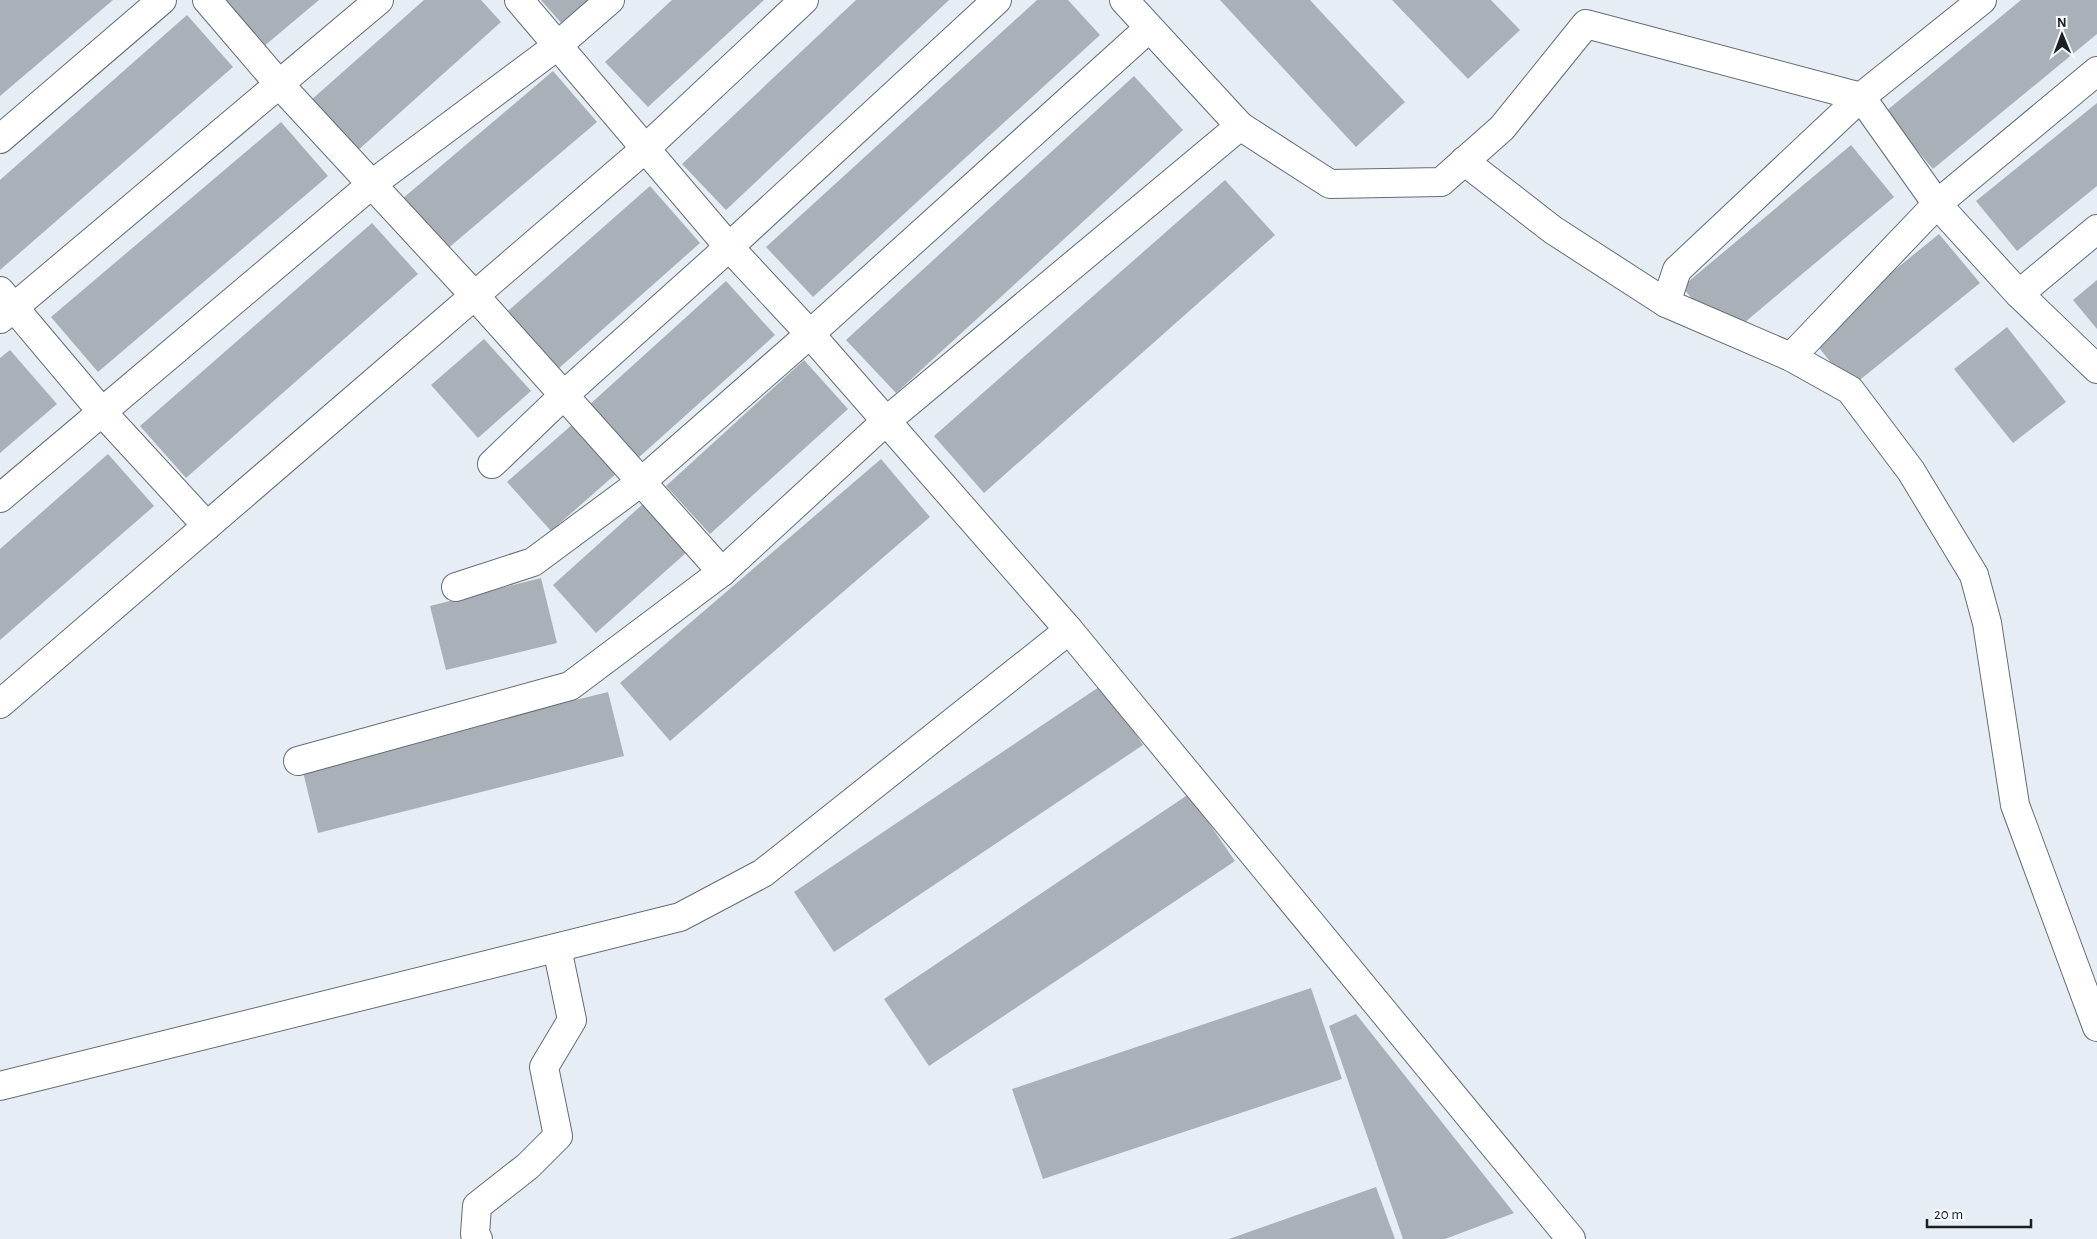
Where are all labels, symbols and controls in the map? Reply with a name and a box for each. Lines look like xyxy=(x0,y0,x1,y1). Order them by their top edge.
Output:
north arrow xyxy=(2037,10,2087,60)
text: N xyxy=(2057,16,2067,30)
scale bar xyxy=(1927,1196,2031,1228)
text: 20 m xyxy=(1934,1207,1963,1222)

